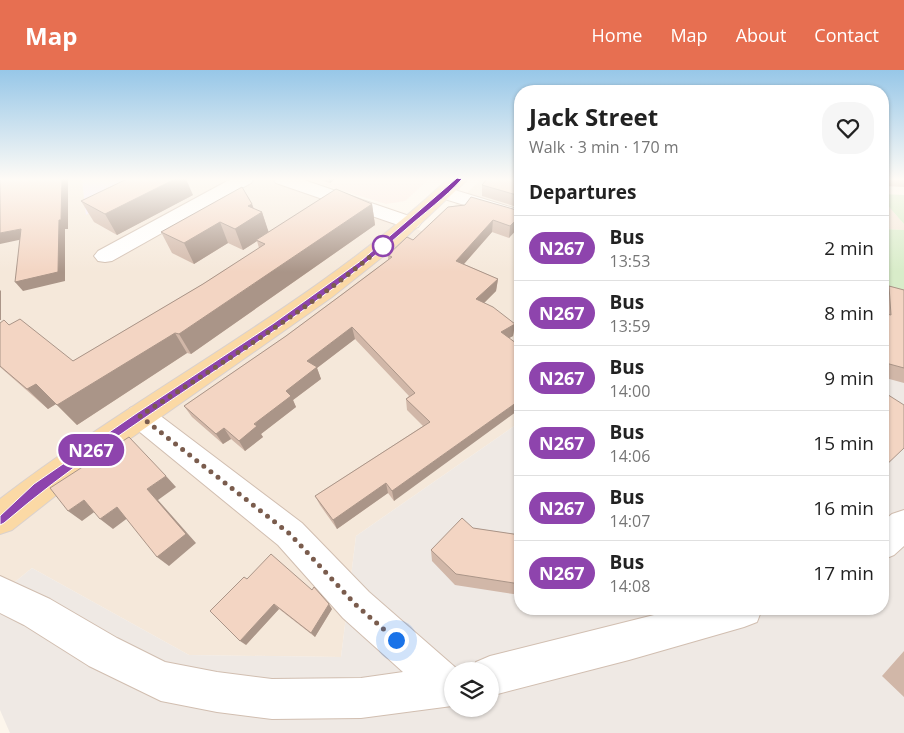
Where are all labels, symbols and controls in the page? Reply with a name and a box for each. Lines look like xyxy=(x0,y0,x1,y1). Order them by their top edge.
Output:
text: Map xyxy=(25,19,77,52)
text: Home xyxy=(592,23,642,47)
text: Map xyxy=(670,23,708,47)
text: About xyxy=(736,23,786,47)
text: Contact xyxy=(814,23,879,47)
text: Jack Street xyxy=(529,100,658,133)
button: heart xyxy=(822,102,874,154)
text: Walk · 3 min · 170 m xyxy=(529,136,679,158)
text: Departures xyxy=(529,179,636,205)
text: Bus xyxy=(610,224,644,250)
unlabelled marker xyxy=(372,235,394,257)
text: 2 min xyxy=(824,235,874,261)
text: N267 xyxy=(539,236,585,260)
text: 13:53 xyxy=(610,250,650,272)
text: Bus xyxy=(610,289,644,315)
text: 8 min xyxy=(824,300,874,326)
text: N267 xyxy=(539,301,585,325)
text: 13:59 xyxy=(610,315,650,337)
text: Bus xyxy=(610,354,644,380)
text: 9 min xyxy=(824,365,874,391)
text: N267 xyxy=(539,366,585,390)
text: 14:00 xyxy=(610,380,650,402)
text: Bus xyxy=(610,419,644,445)
text: 15 min xyxy=(813,430,874,456)
text: N267 xyxy=(539,431,585,455)
line badge: N267 xyxy=(56,434,126,466)
text: N267 xyxy=(68,438,114,462)
text: 14:06 xyxy=(610,445,650,467)
text: Bus xyxy=(610,484,644,510)
text: 16 min xyxy=(813,495,874,521)
text: N267 xyxy=(539,496,585,520)
text: 14:07 xyxy=(610,510,650,532)
text: Bus xyxy=(610,549,644,575)
text: 17 min xyxy=(813,560,874,586)
text: N267 xyxy=(539,561,585,585)
text: 14:08 xyxy=(610,575,650,597)
your location xyxy=(384,628,409,653)
map controls xyxy=(444,662,499,717)
button: layers xyxy=(444,662,499,717)

